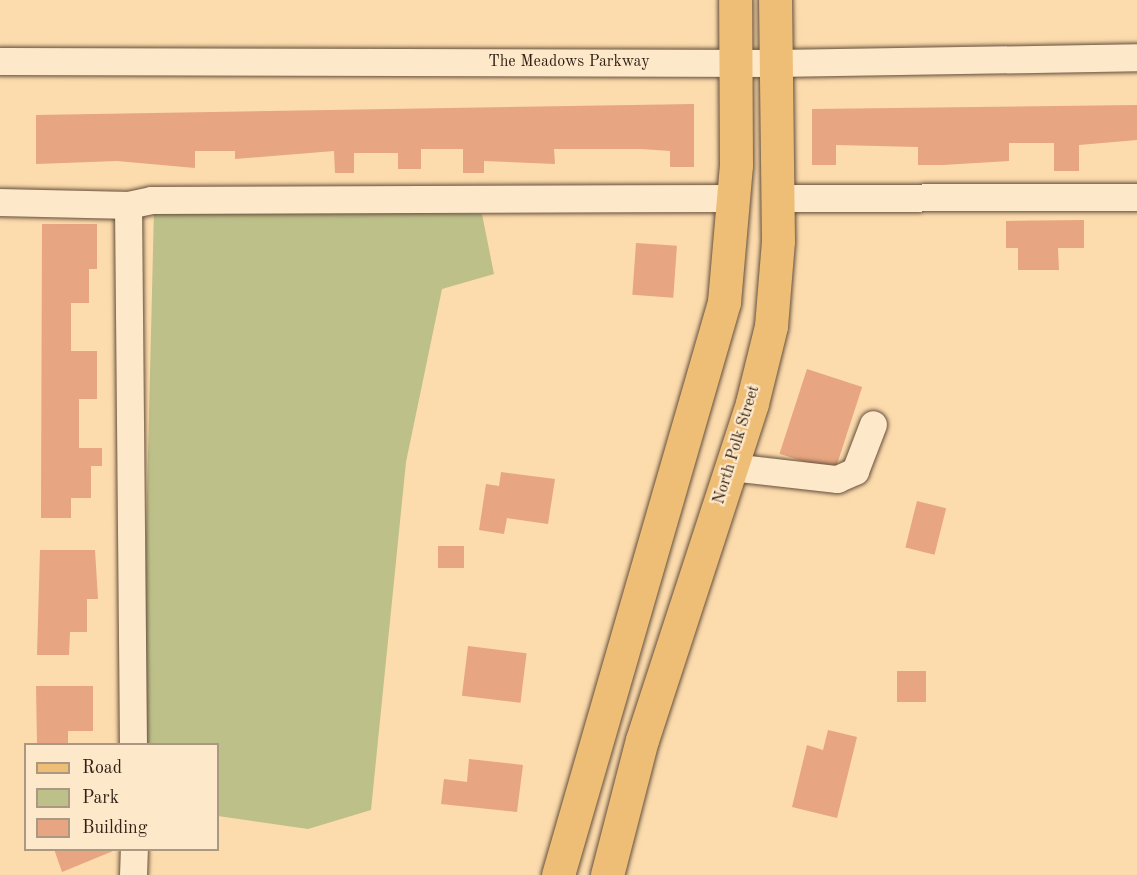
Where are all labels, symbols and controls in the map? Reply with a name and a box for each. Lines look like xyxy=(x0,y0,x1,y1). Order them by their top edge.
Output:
street label: The Meadows Parkway xyxy=(488,52,650,72)
street label: North Polk Street xyxy=(710,383,764,507)
legend xyxy=(24,743,219,851)
text: Road xyxy=(82,759,122,777)
text: Park xyxy=(82,789,119,807)
text: Building xyxy=(82,819,147,837)

